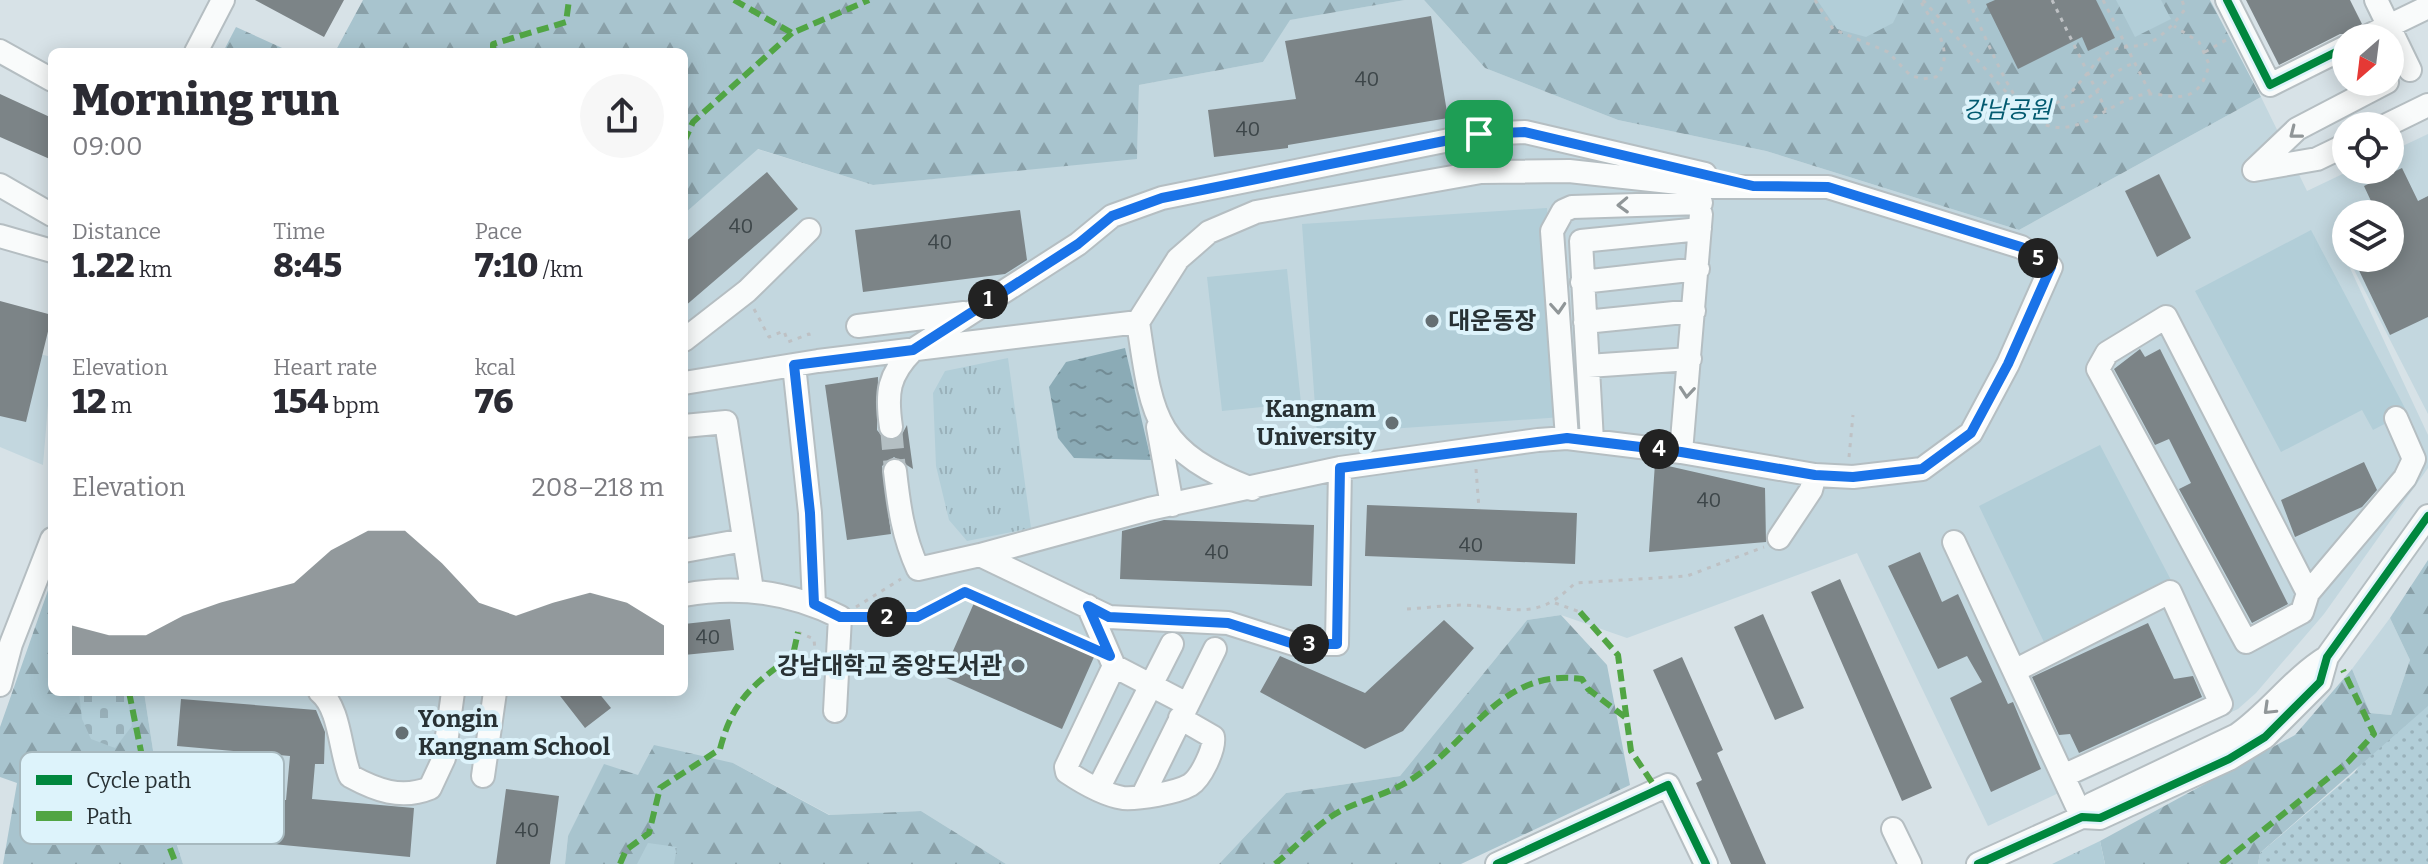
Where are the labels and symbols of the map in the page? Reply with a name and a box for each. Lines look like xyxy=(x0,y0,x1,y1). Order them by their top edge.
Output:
north arrow xyxy=(2332,24,2404,96)
house number: 40 xyxy=(1355,67,1379,91)
park label: 강남공원 xyxy=(1963,96,2053,124)
pin xyxy=(1445,100,1513,168)
house number: 40 xyxy=(1236,117,1260,141)
one-way arrow xyxy=(2289,123,2304,137)
one-way arrow xyxy=(1616,197,1629,214)
house number: 40 xyxy=(729,214,753,238)
house number: 40 xyxy=(928,230,952,254)
pin: 5 xyxy=(2018,238,2058,278)
pin: 1 xyxy=(968,279,1008,319)
one-way arrow xyxy=(1549,302,1566,315)
place label: 대운동장 xyxy=(1448,307,1536,335)
marker: 대운동장 xyxy=(1423,312,1441,330)
one-way arrow xyxy=(1678,386,1695,399)
place label: Kangnam University xyxy=(1256,395,1377,451)
marker: Kangnam University xyxy=(1383,414,1401,432)
pin: 4 xyxy=(1639,429,1679,469)
house number: 40 xyxy=(1697,488,1721,512)
house number: 40 xyxy=(1459,533,1483,557)
house number: 40 xyxy=(1205,540,1229,564)
pin: 2 xyxy=(867,597,907,637)
pin: 3 xyxy=(1289,624,1329,664)
house number: 40 xyxy=(696,625,720,649)
place label: 강남대학교 중앙도서관 xyxy=(777,652,1002,680)
marker: 강남대학교 중앙도서관 xyxy=(1009,657,1027,675)
one-way arrow xyxy=(2264,700,2279,714)
place label: Yongin Kangnam School xyxy=(418,705,611,761)
marker: Yongin Kangnam School xyxy=(393,724,411,742)
legend xyxy=(20,752,284,844)
text: Cycle path xyxy=(86,767,191,794)
text: Path xyxy=(86,803,132,830)
house number: 40 xyxy=(515,818,539,842)

